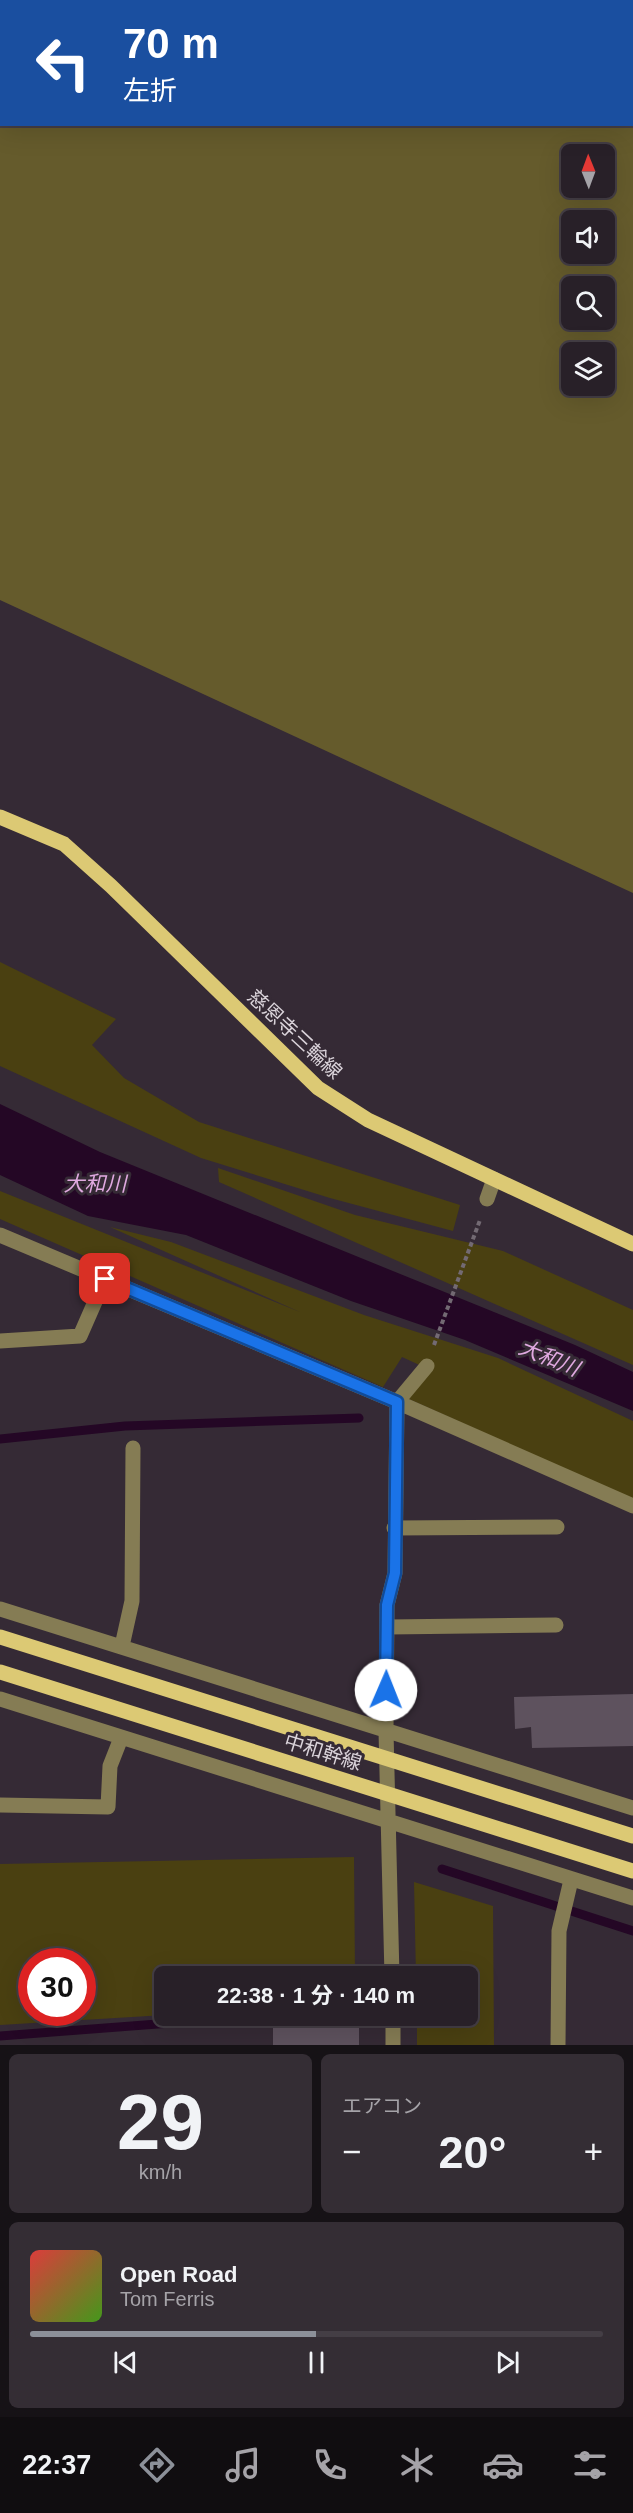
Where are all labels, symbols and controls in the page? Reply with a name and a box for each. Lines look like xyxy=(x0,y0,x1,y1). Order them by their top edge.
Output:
text: 70 m xyxy=(123,20,219,67)
icon: left xyxy=(24,24,102,102)
text: 左折 xyxy=(123,76,177,106)
north arrow xyxy=(561,144,615,198)
map controls xyxy=(561,144,615,396)
button: sound xyxy=(561,210,615,264)
button: search xyxy=(561,276,615,330)
button: layers xyxy=(561,342,615,396)
street label: 慈恩寺三輪線 xyxy=(244,985,346,1083)
water label: 大和川 xyxy=(64,1172,128,1195)
pin xyxy=(79,1253,130,1304)
icon: arrive xyxy=(88,1262,121,1295)
water label: 大和川 xyxy=(516,1335,585,1381)
position arrow xyxy=(354,1658,418,1722)
street label: 中和幹線 xyxy=(282,1730,364,1774)
speed limit sign: 30 xyxy=(18,1948,96,2026)
text: 22:38 · 1 分 · 140 m xyxy=(217,1983,415,2008)
text: 29 xyxy=(117,2078,204,2166)
text: エアコン xyxy=(342,2095,422,2117)
text: 20° xyxy=(438,2127,507,2178)
text: − xyxy=(342,2133,361,2170)
text: + xyxy=(584,2133,603,2170)
text: km/h xyxy=(139,2161,182,2183)
text: Open Road xyxy=(120,2262,237,2287)
text: Tom Ferris xyxy=(120,2288,214,2310)
icon: previous xyxy=(109,2346,142,2379)
icon: pause xyxy=(300,2346,333,2379)
icon: next xyxy=(491,2346,524,2379)
icon: directions xyxy=(136,2444,178,2486)
icon: music xyxy=(222,2444,264,2486)
icon: phone xyxy=(309,2444,351,2486)
icon: climate xyxy=(396,2444,438,2486)
icon: car xyxy=(482,2444,524,2486)
icon: filters xyxy=(569,2444,611,2486)
text: 22:37 xyxy=(22,2450,91,2480)

